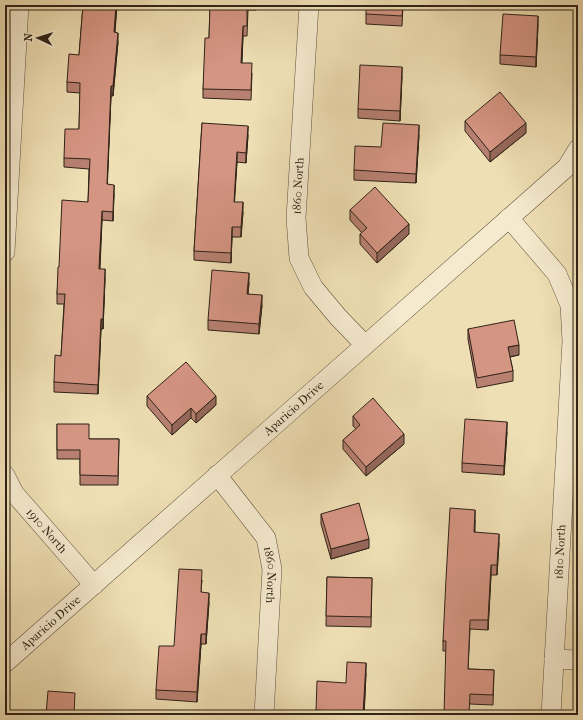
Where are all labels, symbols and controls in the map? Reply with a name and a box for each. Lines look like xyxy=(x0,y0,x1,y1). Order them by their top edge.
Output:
north arrow xyxy=(18,18,58,58)
text: N xyxy=(22,32,35,42)
street label: 1860 North xyxy=(290,157,306,215)
street label: Aparicio Drive xyxy=(260,378,327,439)
street label: 1910 North xyxy=(23,505,70,556)
street label: 1810 North xyxy=(552,524,568,580)
street label: 1860 North xyxy=(261,545,279,604)
street label: Aparicio Drive xyxy=(17,592,84,653)

